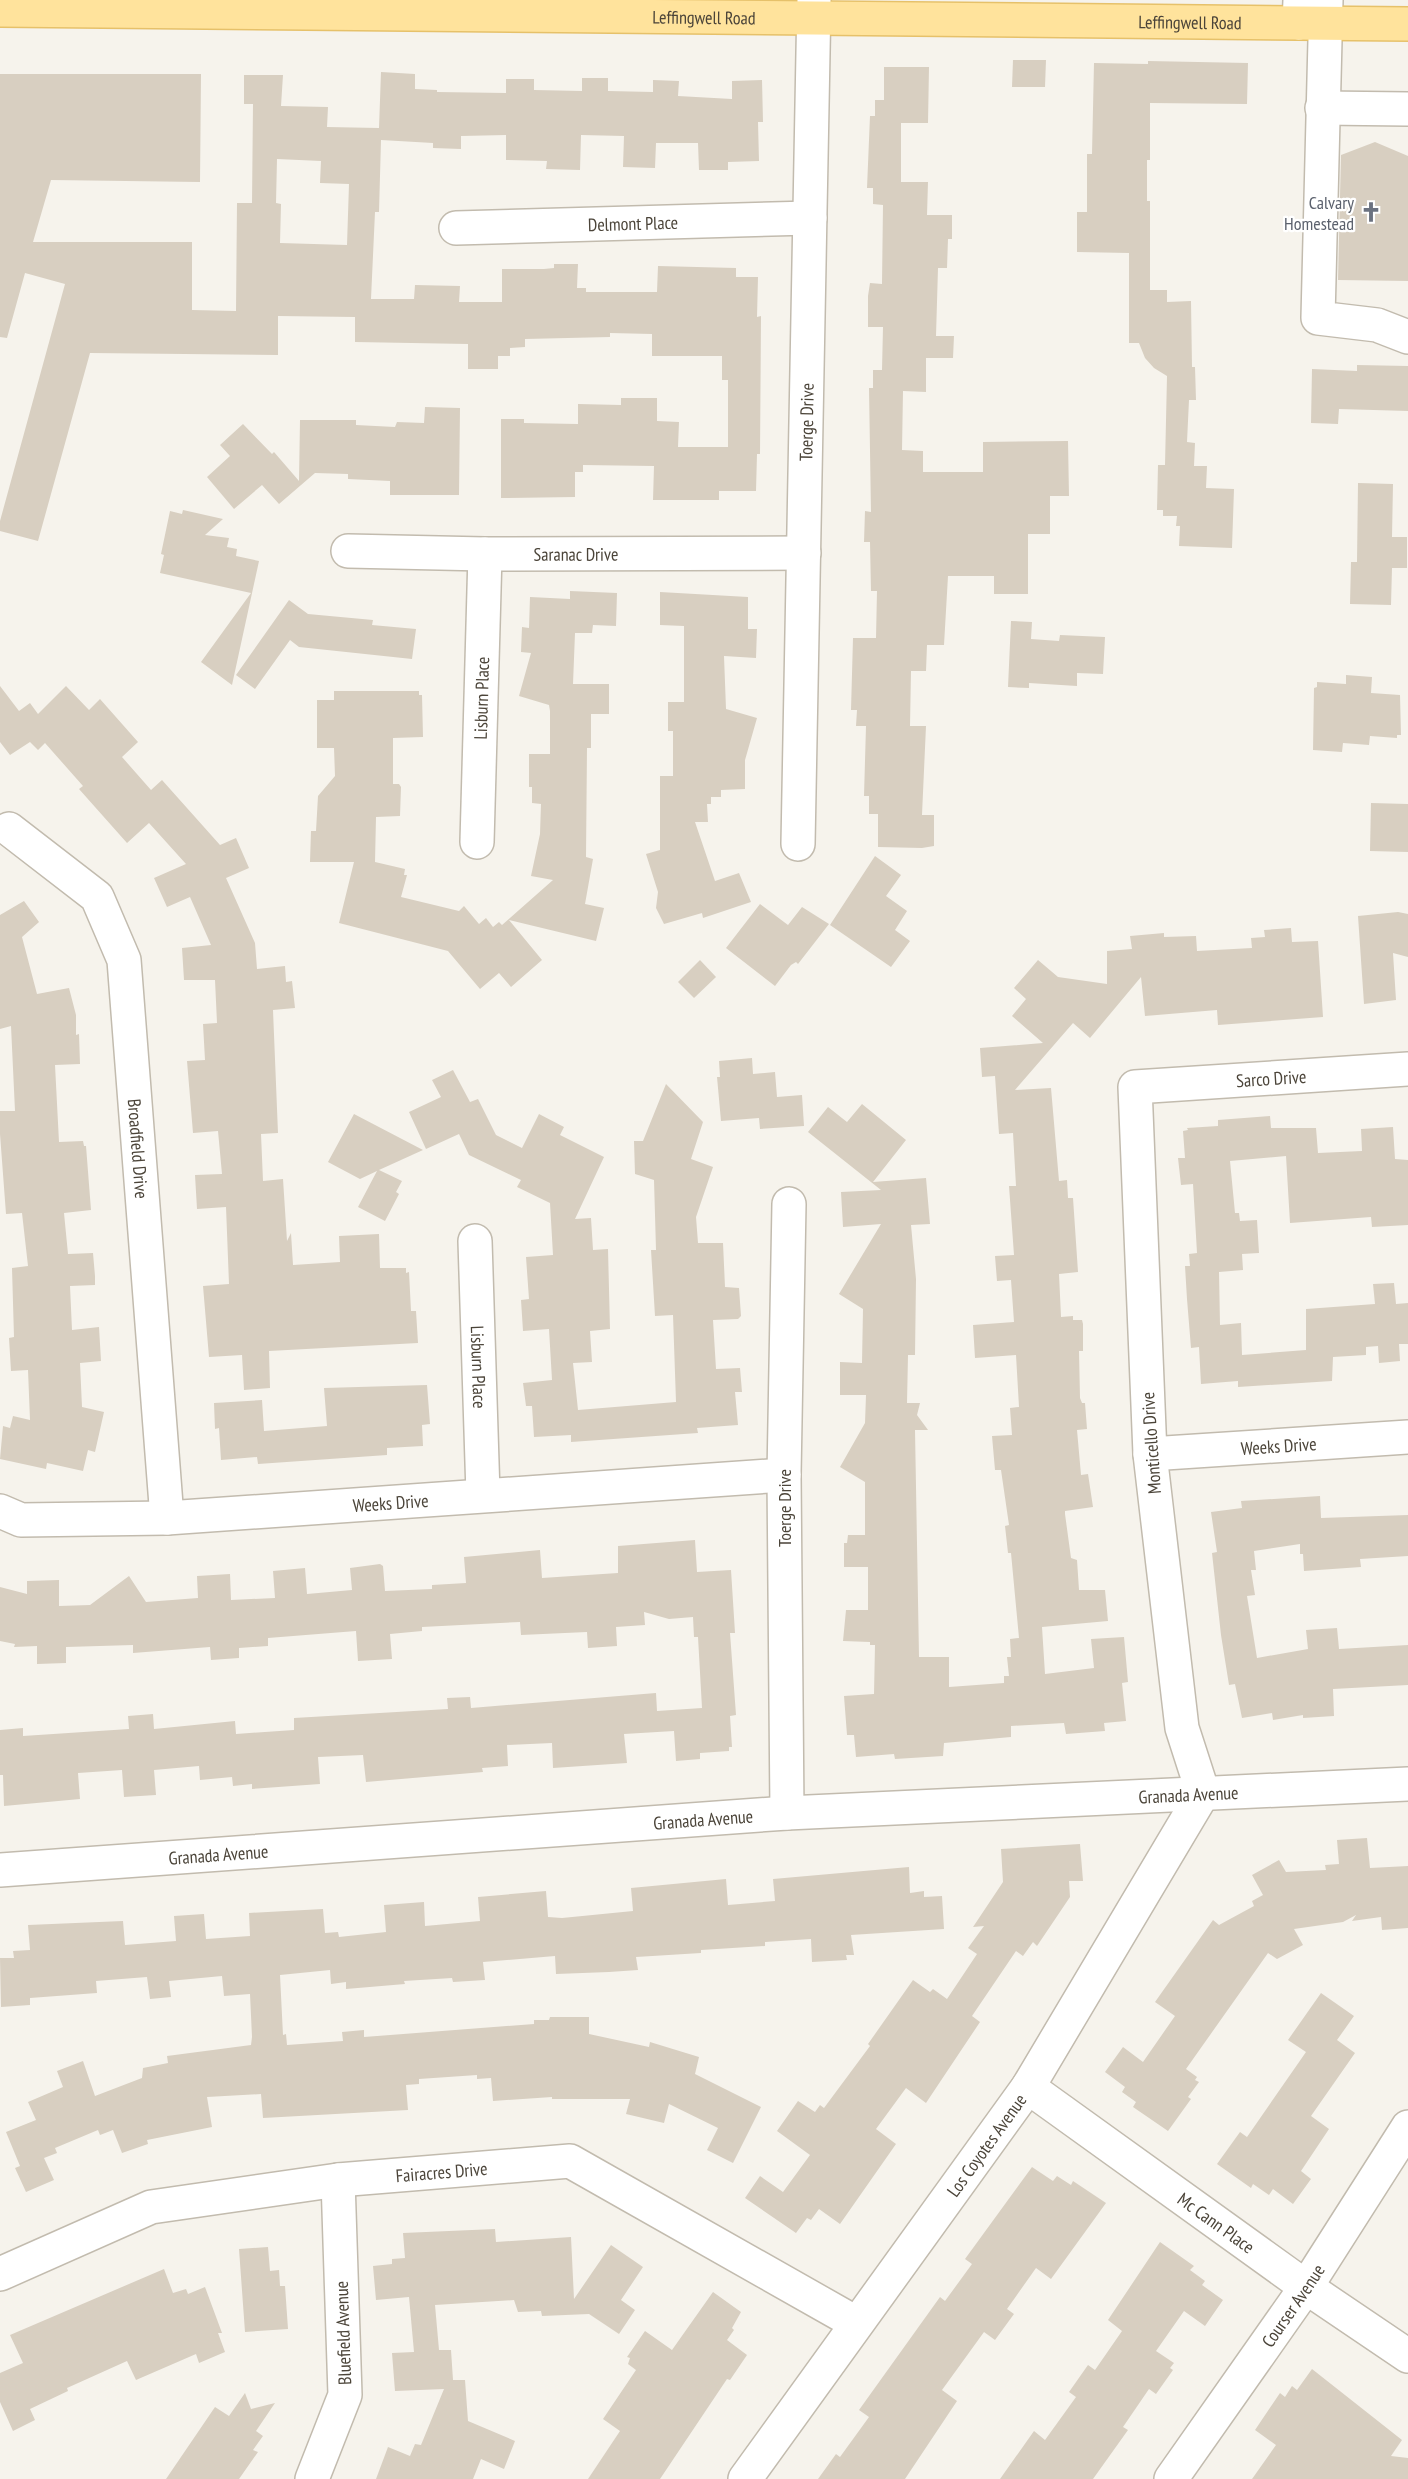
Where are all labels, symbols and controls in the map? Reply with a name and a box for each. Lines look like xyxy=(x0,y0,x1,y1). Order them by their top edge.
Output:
street label: Leffingwell Road xyxy=(652,5,756,29)
street label: Leffingwell Road xyxy=(1138,10,1242,34)
place label: Calvary Homestead xyxy=(1284,191,1354,235)
church icon: Calvary Homestead xyxy=(1359,200,1383,224)
street label: Delmont Place xyxy=(587,210,678,236)
street label: Toerge Drive xyxy=(794,383,818,461)
street label: Saranac Drive xyxy=(534,542,618,565)
street label: Lisburn Place xyxy=(468,656,494,740)
street label: Sarco Drive xyxy=(1235,1064,1307,1092)
street label: Broadfield Drive xyxy=(123,1098,154,1199)
street label: Lisburn Place xyxy=(466,1325,492,1409)
street label: Monticello Drive xyxy=(1136,1391,1166,1495)
street label: Weeks Drive xyxy=(1240,1432,1317,1459)
street label: Toerge Drive xyxy=(773,1469,796,1547)
street label: Weeks Drive xyxy=(352,1488,429,1517)
street label: Granada Avenue xyxy=(1138,1780,1239,1808)
street label: Granada Avenue xyxy=(652,1804,754,1834)
street label: Granada Avenue xyxy=(168,1839,269,1869)
street label: Los Coyotes Avenue xyxy=(941,2089,1031,2201)
street label: Fairacres Drive xyxy=(395,2156,488,2187)
street label: Mc Cann Place xyxy=(1173,2187,1259,2258)
street label: Courser Avenue xyxy=(1256,2260,1329,2351)
street label: Bluefield Avenue xyxy=(330,2281,356,2385)

